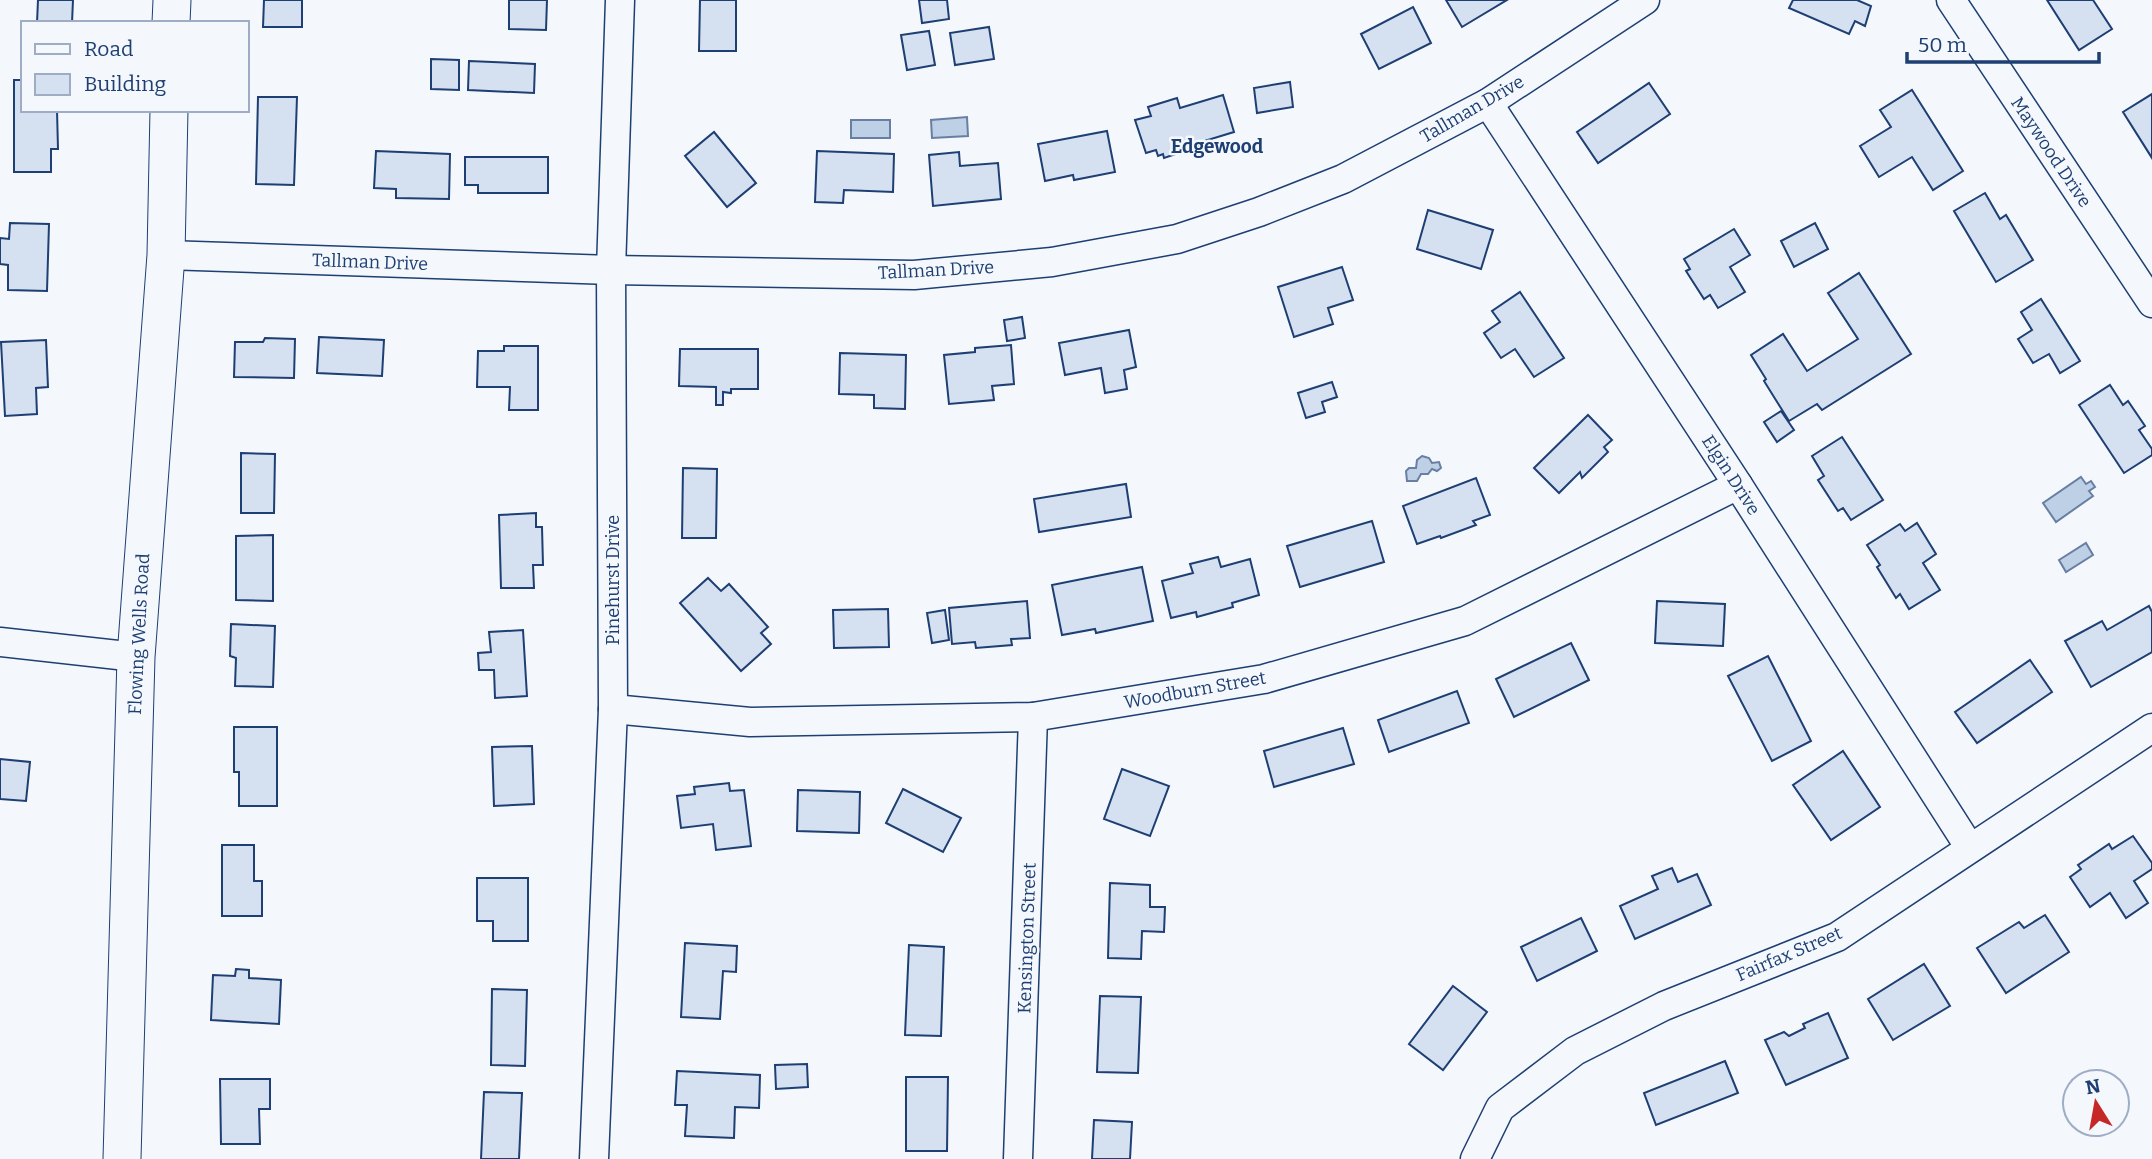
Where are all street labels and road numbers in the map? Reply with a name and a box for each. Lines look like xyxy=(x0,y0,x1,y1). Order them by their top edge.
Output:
street label: Tallman Drive xyxy=(1416,70,1528,148)
street label: Maywood Drive xyxy=(2006,93,2096,211)
street label: Tallman Drive xyxy=(312,249,428,275)
street label: Tallman Drive xyxy=(877,256,995,284)
street label: Elgin Drive xyxy=(1697,431,1765,519)
street label: Pinehurst Drive xyxy=(602,515,624,645)
street label: Flowing Wells Road xyxy=(124,552,154,715)
street label: Woodburn Street xyxy=(1122,667,1268,713)
street label: Kensington Street xyxy=(1013,862,1041,1014)
street label: Fairfax Street xyxy=(1733,922,1846,986)

